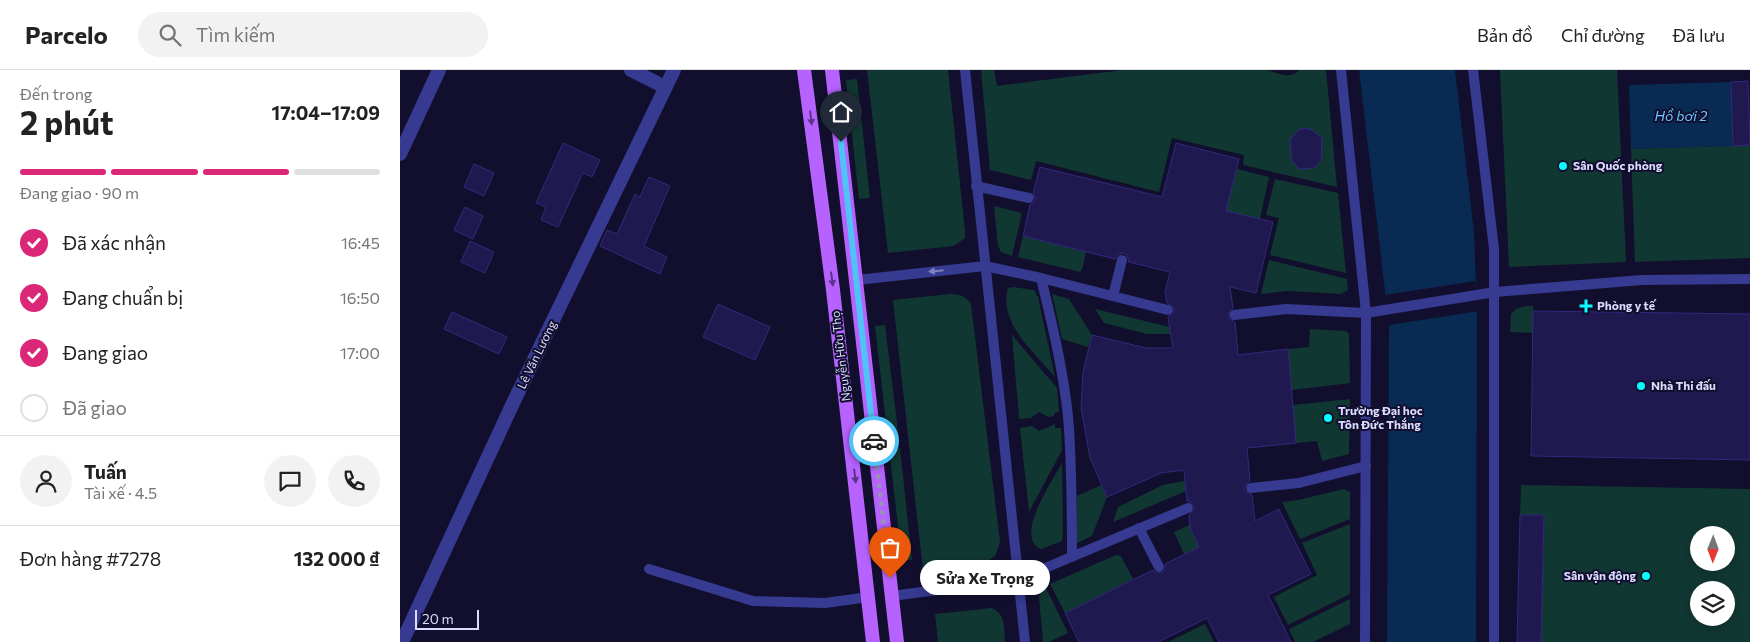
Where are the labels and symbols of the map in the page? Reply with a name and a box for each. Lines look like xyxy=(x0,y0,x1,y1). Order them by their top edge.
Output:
pin xyxy=(820,91,862,142)
water label: Hồ bơi 2 xyxy=(1655,107,1708,124)
one-way arrow xyxy=(807,111,815,127)
place label: Sân Quốc phòng xyxy=(1573,158,1663,172)
marker: Sân Quốc phòng xyxy=(1557,160,1569,172)
one-way arrow xyxy=(928,267,944,275)
one-way arrow xyxy=(828,272,836,288)
place label: Phòng y tế xyxy=(1597,298,1657,312)
marker: Phòng y tế xyxy=(1579,299,1593,313)
street label: Nguyễn Hữu Thọ xyxy=(828,310,853,402)
street label: Lê Văn Lương xyxy=(514,318,559,391)
place label: Nhà Thi đấu xyxy=(1651,378,1716,392)
marker: Nhà Thi đấu xyxy=(1635,380,1647,392)
place label: Trường Đại học Tôn Đức Thắng xyxy=(1338,403,1423,431)
marker: Trường Đại học Tôn Đức Thắng xyxy=(1322,412,1334,424)
courier xyxy=(849,416,899,466)
one-way arrow xyxy=(851,468,859,484)
north arrow xyxy=(1690,526,1735,571)
pin xyxy=(869,527,911,578)
callout: Sửa Xe Trọng xyxy=(920,560,1050,596)
place label: Sân vận động xyxy=(1564,568,1636,583)
marker: Sân vận động xyxy=(1640,570,1652,582)
scale bar xyxy=(415,607,479,630)

